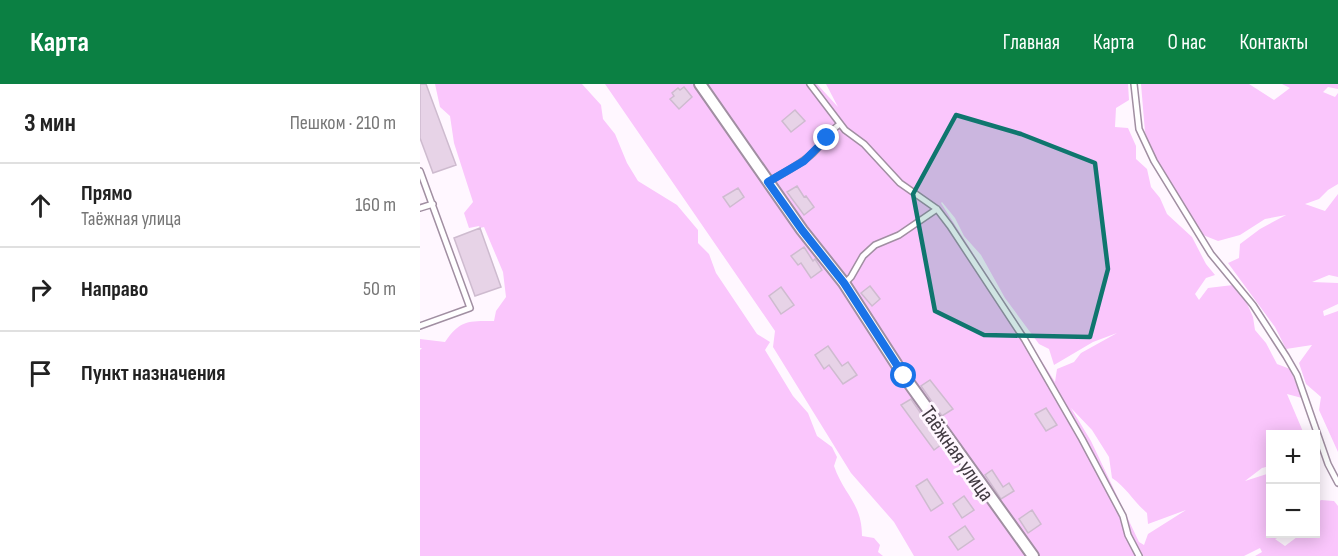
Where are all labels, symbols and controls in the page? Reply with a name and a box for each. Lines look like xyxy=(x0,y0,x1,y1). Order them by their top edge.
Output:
text: Карта xyxy=(30,26,89,59)
text: Главная xyxy=(1003,30,1060,55)
text: Карта xyxy=(1093,30,1134,55)
text: О нас xyxy=(1167,30,1206,55)
text: Контакты xyxy=(1239,30,1308,55)
text: 3 мин xyxy=(24,108,76,139)
text: Пешком · 210 m xyxy=(290,111,396,135)
route end xyxy=(813,124,839,150)
text: Прямо xyxy=(81,180,132,207)
icon: ahead xyxy=(24,189,57,222)
text: 160 m xyxy=(355,193,396,217)
text: Таёжная улица xyxy=(81,207,181,231)
icon: right xyxy=(24,273,57,306)
text: Направо xyxy=(81,276,148,303)
text: 50 m xyxy=(363,277,396,301)
icon: arrive xyxy=(24,357,57,390)
text: Пункт назначения xyxy=(81,360,225,387)
route start xyxy=(890,362,916,388)
street label: Таёжная улица xyxy=(914,401,999,507)
map controls xyxy=(1266,430,1320,538)
button: + xyxy=(1266,430,1320,484)
button: − xyxy=(1266,484,1320,538)

